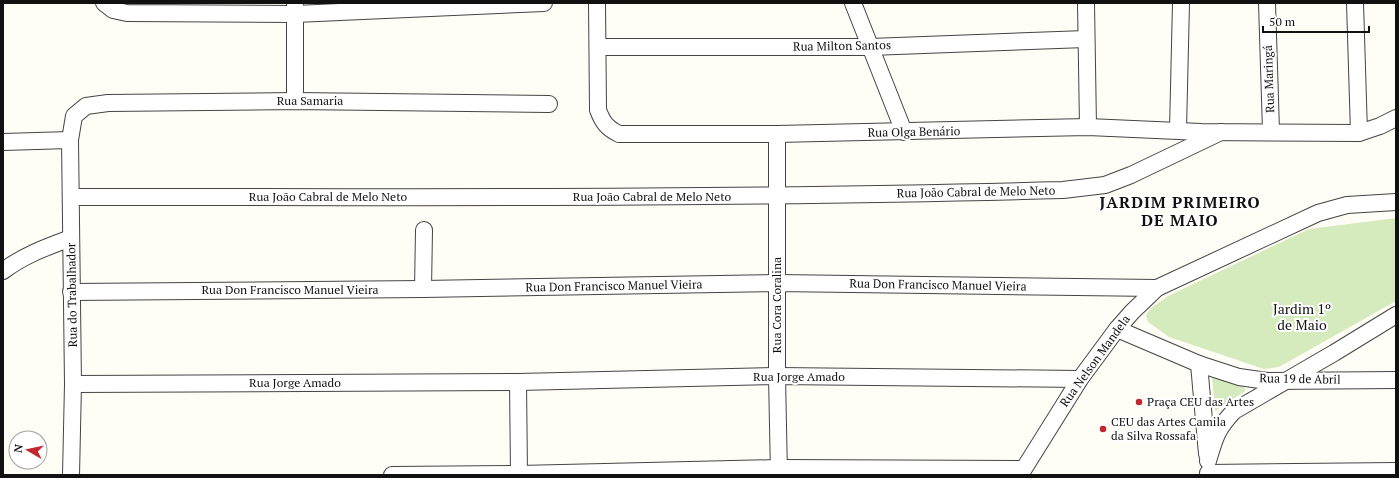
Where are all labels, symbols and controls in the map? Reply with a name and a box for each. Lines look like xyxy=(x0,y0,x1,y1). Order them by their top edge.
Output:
scale bar xyxy=(1263,8,1369,34)
text: 50 m xyxy=(1269,14,1296,29)
street label: Rua Milton Santos xyxy=(793,37,891,54)
street label: Rua Maringá xyxy=(1260,45,1277,113)
street label: Rua Samaria xyxy=(277,93,343,108)
street label: Rua Olga Benário xyxy=(867,123,961,140)
street label: Rua João Cabral de Melo Neto xyxy=(897,183,1056,200)
street label: Rua João Cabral de Melo Neto xyxy=(249,189,408,204)
street label: Rua João Cabral de Melo Neto xyxy=(573,189,732,204)
district label: JARDIM PRIMEIRO DE MAIO xyxy=(1099,191,1261,231)
street label: Rua do Trabalhador xyxy=(63,242,80,347)
street label: Rua Cora Coralina xyxy=(769,257,784,353)
street label: Rua Don Francisco Manuel Vieira xyxy=(849,275,1027,294)
street label: Rua Don Francisco Manuel Vieira xyxy=(525,276,703,295)
street label: Rua Don Francisco Manuel Vieira xyxy=(201,282,379,297)
district label: Jardim 1º de Maio xyxy=(1273,299,1331,334)
street label: Rua Nelson Mandela xyxy=(1056,312,1133,410)
street label: Rua Jorge Amado xyxy=(753,369,845,384)
street label: Rua 19 de Abril xyxy=(1259,370,1341,387)
street label: Rua Jorge Amado xyxy=(249,375,341,390)
place label: Praça CEU das Artes xyxy=(1147,394,1254,409)
marker: Praça CEU das Artes xyxy=(1134,397,1144,407)
place label: CEU das Artes Camila da Silva Rossafa xyxy=(1111,414,1226,443)
marker: CEU das Artes Camila da Silva Rossafa xyxy=(1098,424,1108,434)
north arrow xyxy=(8,430,48,470)
text: N xyxy=(11,443,26,454)

